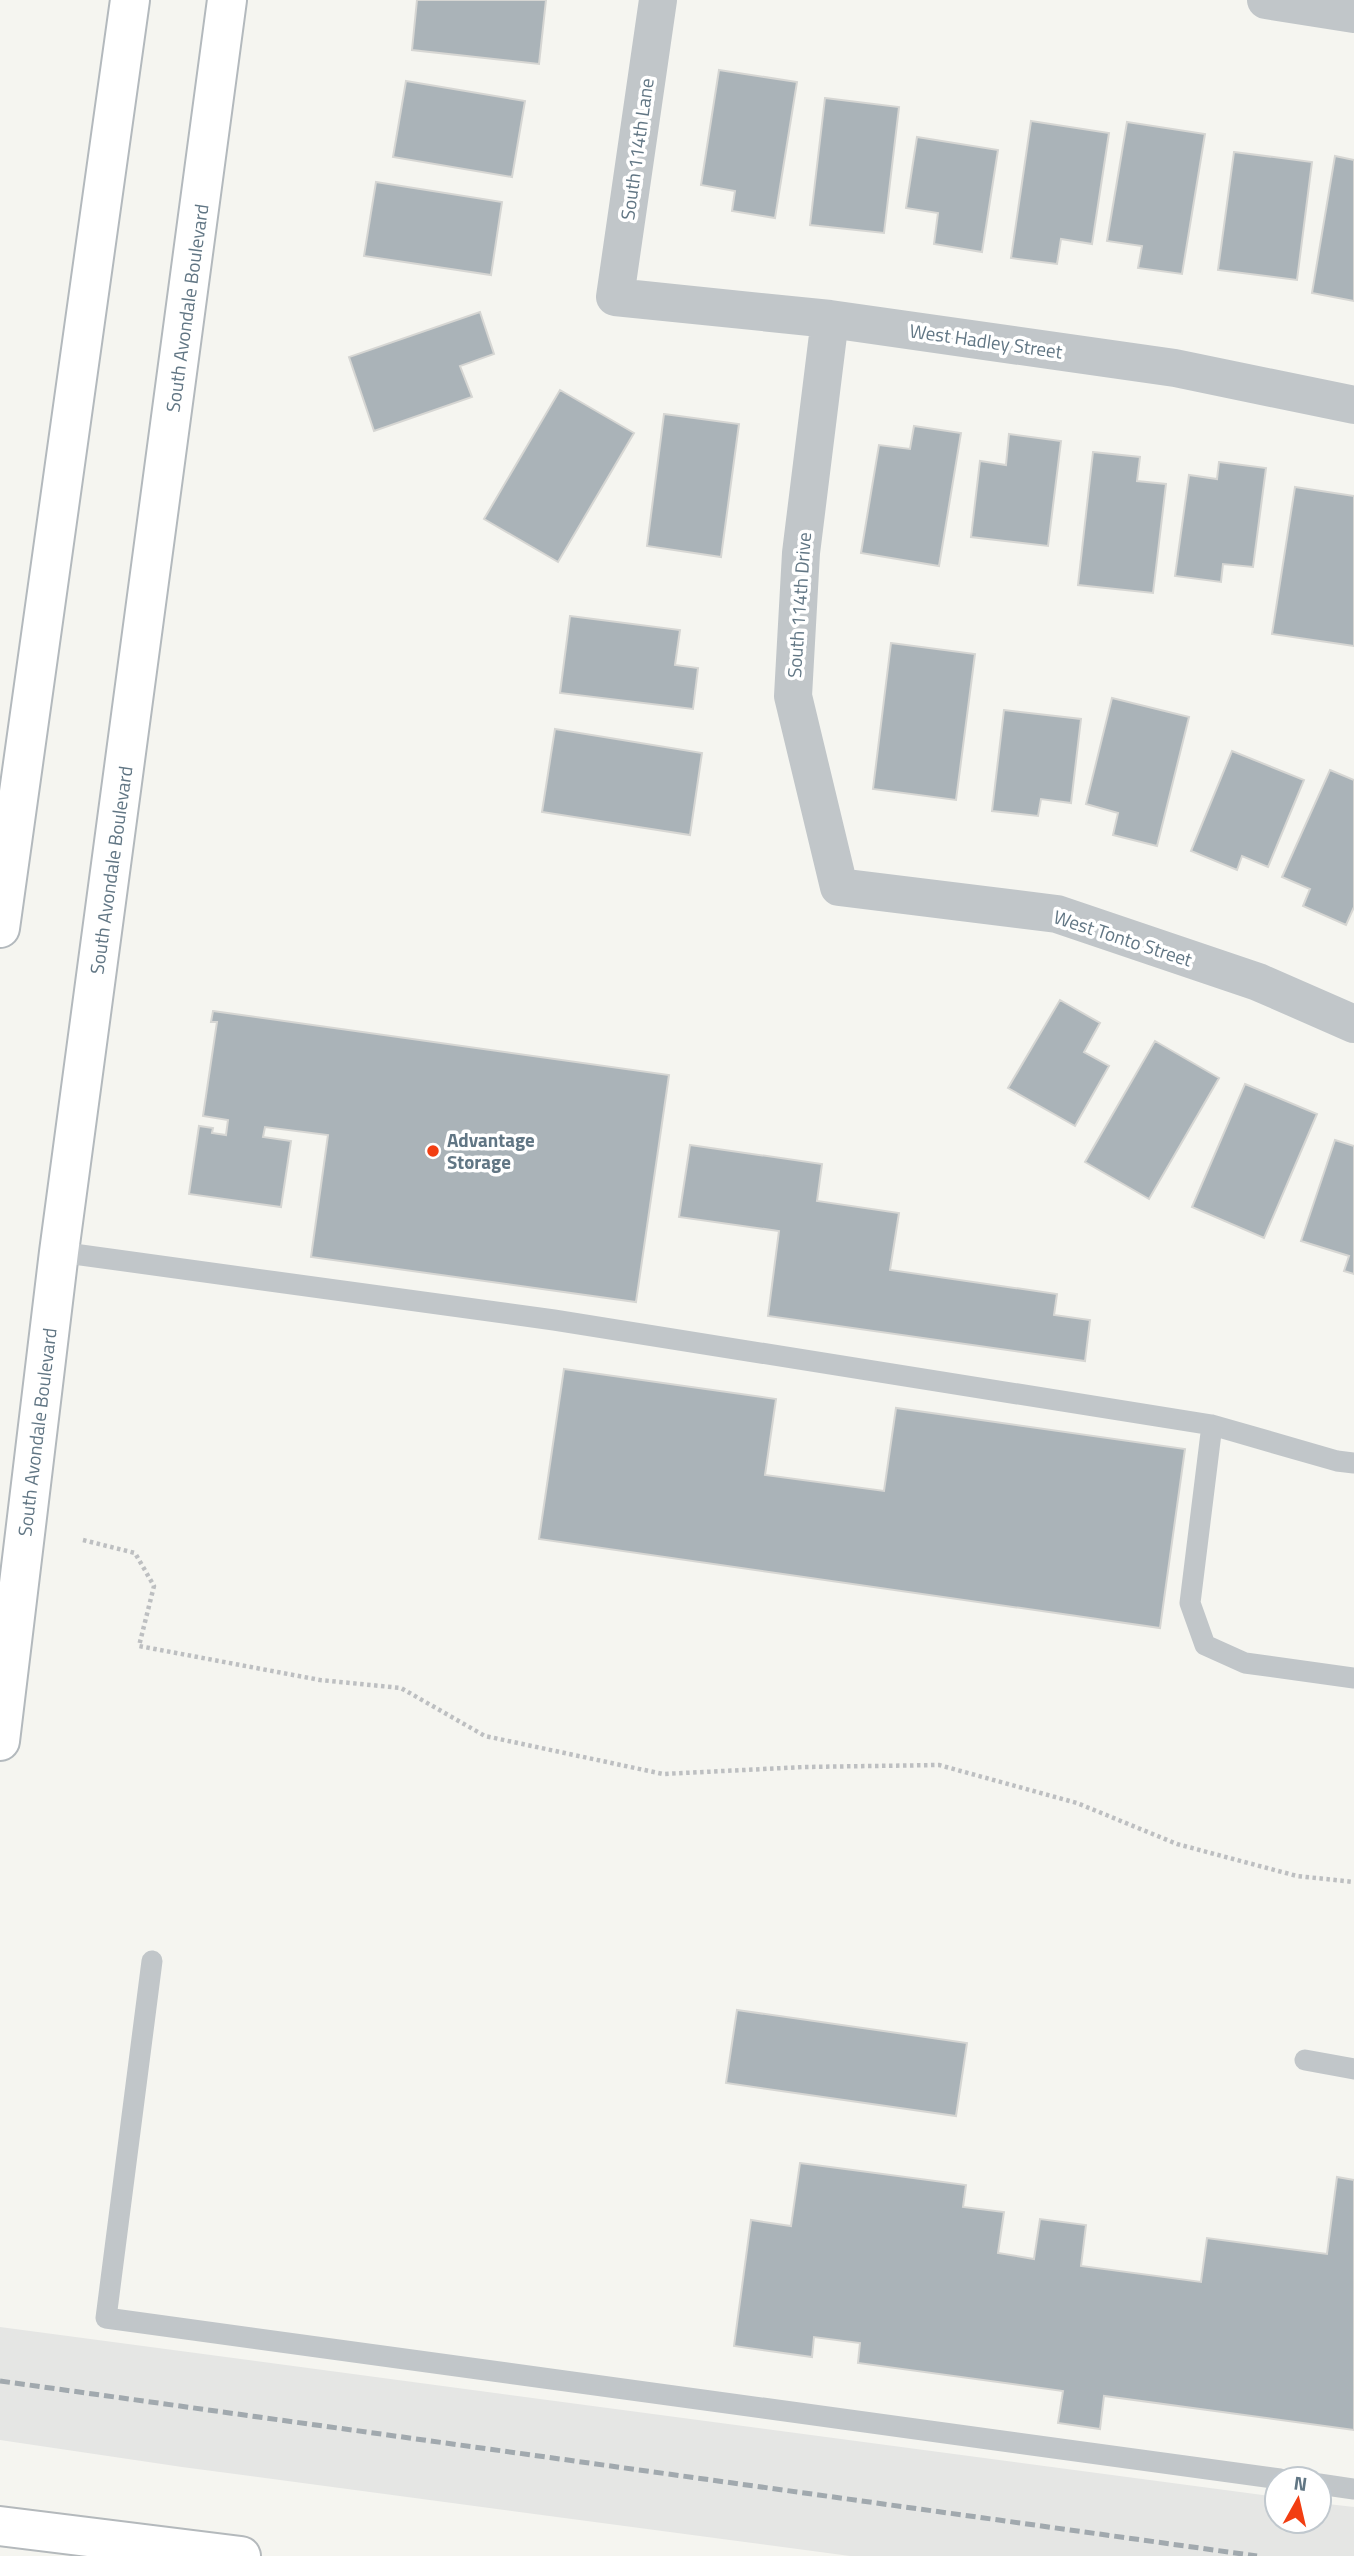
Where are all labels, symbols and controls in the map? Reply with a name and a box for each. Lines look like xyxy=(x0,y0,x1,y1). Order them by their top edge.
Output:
street label: South 114th Lane xyxy=(612,76,661,222)
street label: South Avondale Boulevard xyxy=(158,202,215,414)
street label: West Hadley Street xyxy=(908,315,1065,366)
street label: South 114th Drive xyxy=(779,531,818,679)
street label: South Avondale Boulevard xyxy=(82,764,139,976)
street label: West Tonto Street xyxy=(1050,901,1196,974)
place label: Advantage Storage xyxy=(447,1125,535,1176)
marker: Advantage Storage xyxy=(425,1143,441,1159)
street label: South Avondale Boulevard xyxy=(9,1326,64,1538)
north arrow xyxy=(1263,2465,1333,2535)
text: N xyxy=(1292,2467,1309,2498)

